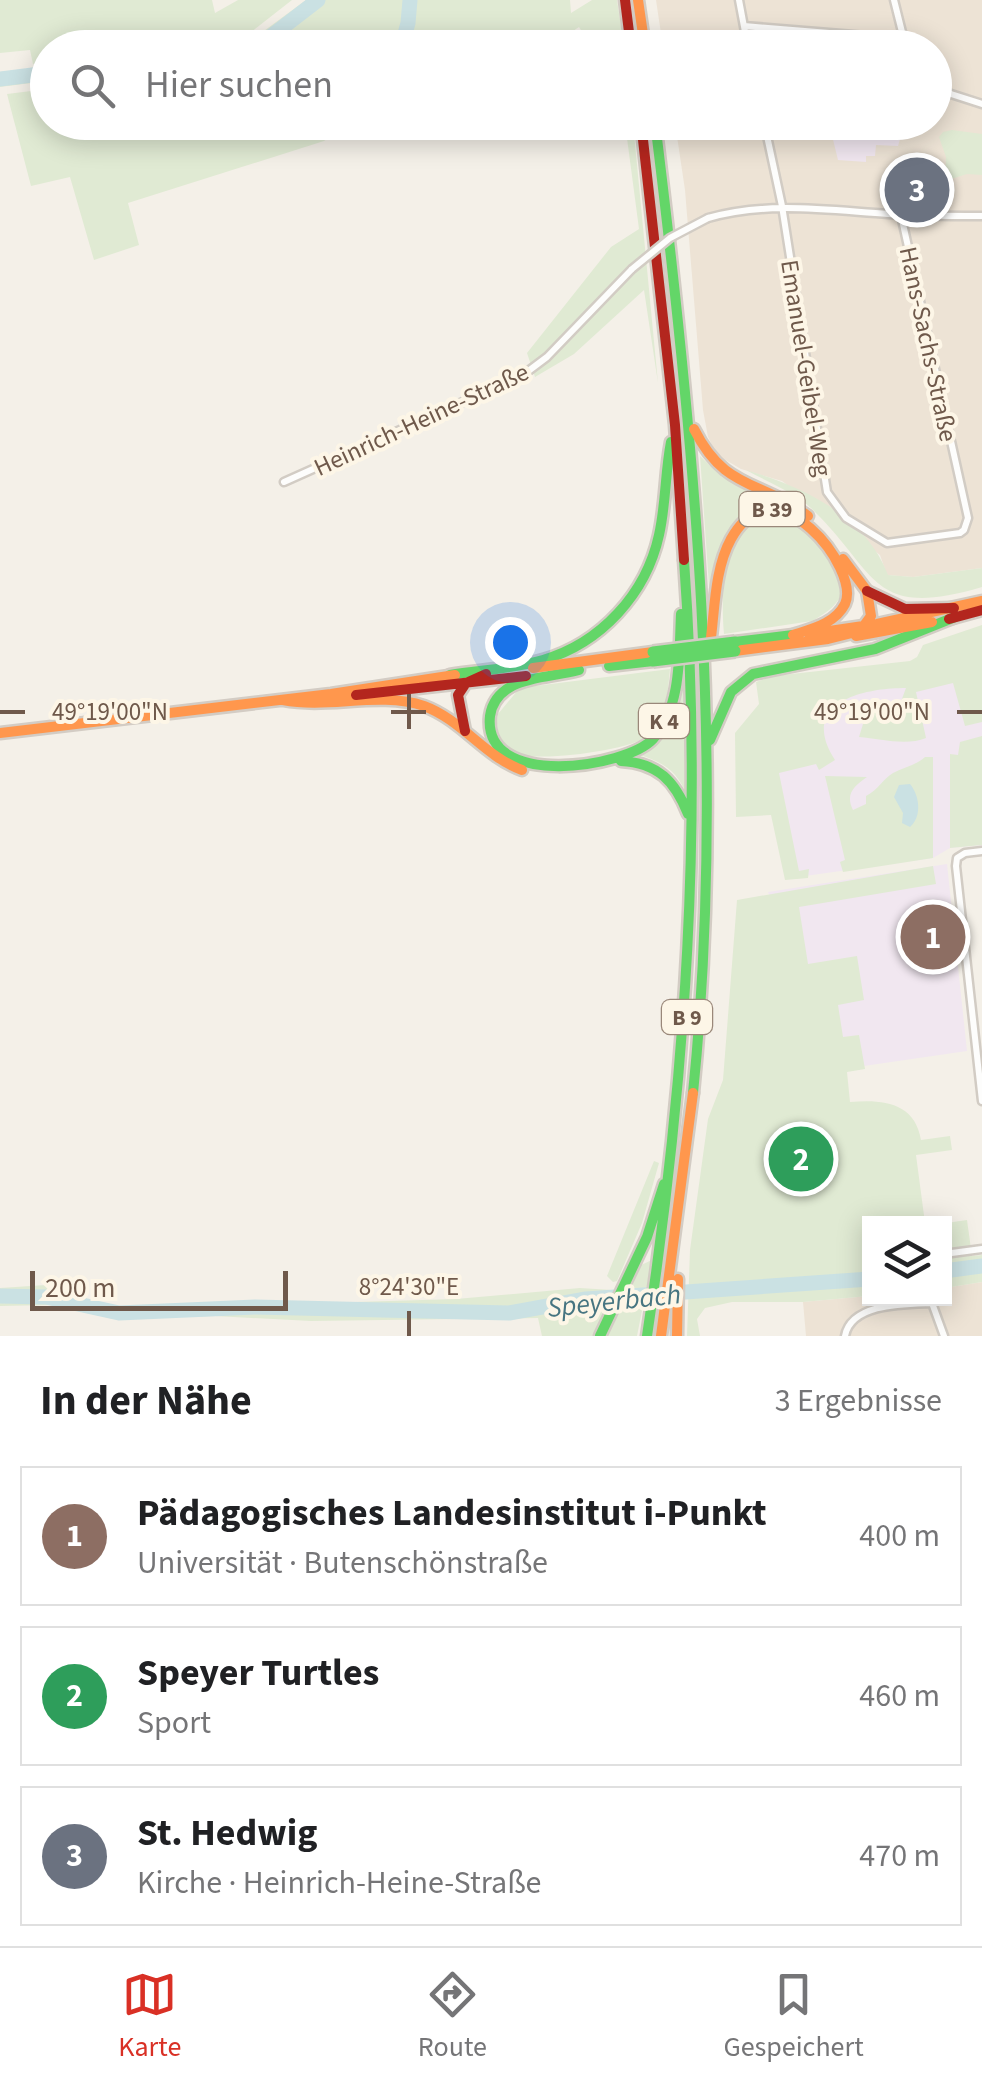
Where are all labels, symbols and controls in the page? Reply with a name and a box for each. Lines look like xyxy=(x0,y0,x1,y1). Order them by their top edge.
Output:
search box xyxy=(30,30,952,140)
icon: search xyxy=(65,58,120,113)
text: Hier suchen xyxy=(145,58,333,112)
pin: 3 xyxy=(884,152,950,228)
street label: Hans-Sachs-Straße xyxy=(890,243,966,445)
street label: Emanuel-Geibel-Weg xyxy=(771,257,841,479)
street label: Heinrich-Heine-Straße xyxy=(308,354,535,486)
road number: B 39 xyxy=(740,492,804,526)
your location xyxy=(485,617,536,668)
text: 49°19'00"N xyxy=(52,694,168,730)
text: 49°19'00"N xyxy=(814,694,930,730)
road number: K 4 xyxy=(639,704,689,738)
pin: 1 xyxy=(900,900,966,974)
road number: B 9 xyxy=(662,1000,712,1034)
pin: 2 xyxy=(768,1122,834,1196)
map controls xyxy=(862,1216,952,1306)
button: layers xyxy=(862,1216,952,1306)
scale bar xyxy=(30,1266,288,1310)
text: 200 m xyxy=(45,1268,116,1308)
text: 8°24'30"E xyxy=(359,1269,459,1305)
water label: Speyerbach xyxy=(545,1274,683,1328)
text: In der Nähe xyxy=(40,1371,252,1431)
text: 3 Ergebnisse xyxy=(775,1378,942,1424)
text: Pädagogisches Landesinstitut i-Punkt xyxy=(137,1486,767,1540)
text: 1 xyxy=(66,1513,83,1559)
text: 400 m xyxy=(859,1513,940,1559)
text: Universität · Butenschönstraße xyxy=(137,1540,548,1586)
text: Speyer Turtles xyxy=(137,1646,379,1700)
text: 2 xyxy=(66,1673,83,1719)
text: 460 m xyxy=(859,1673,940,1719)
text: Sport xyxy=(137,1700,211,1746)
text: St. Hedwig xyxy=(137,1806,317,1860)
text: 3 xyxy=(66,1833,83,1879)
text: 470 m xyxy=(859,1833,940,1879)
text: Kirche · Heinrich-Heine-Straße xyxy=(137,1860,542,1906)
tab: Karte xyxy=(118,1967,181,2067)
tab: Route xyxy=(418,1967,487,2067)
tab: Gespeichert xyxy=(723,1967,864,2067)

